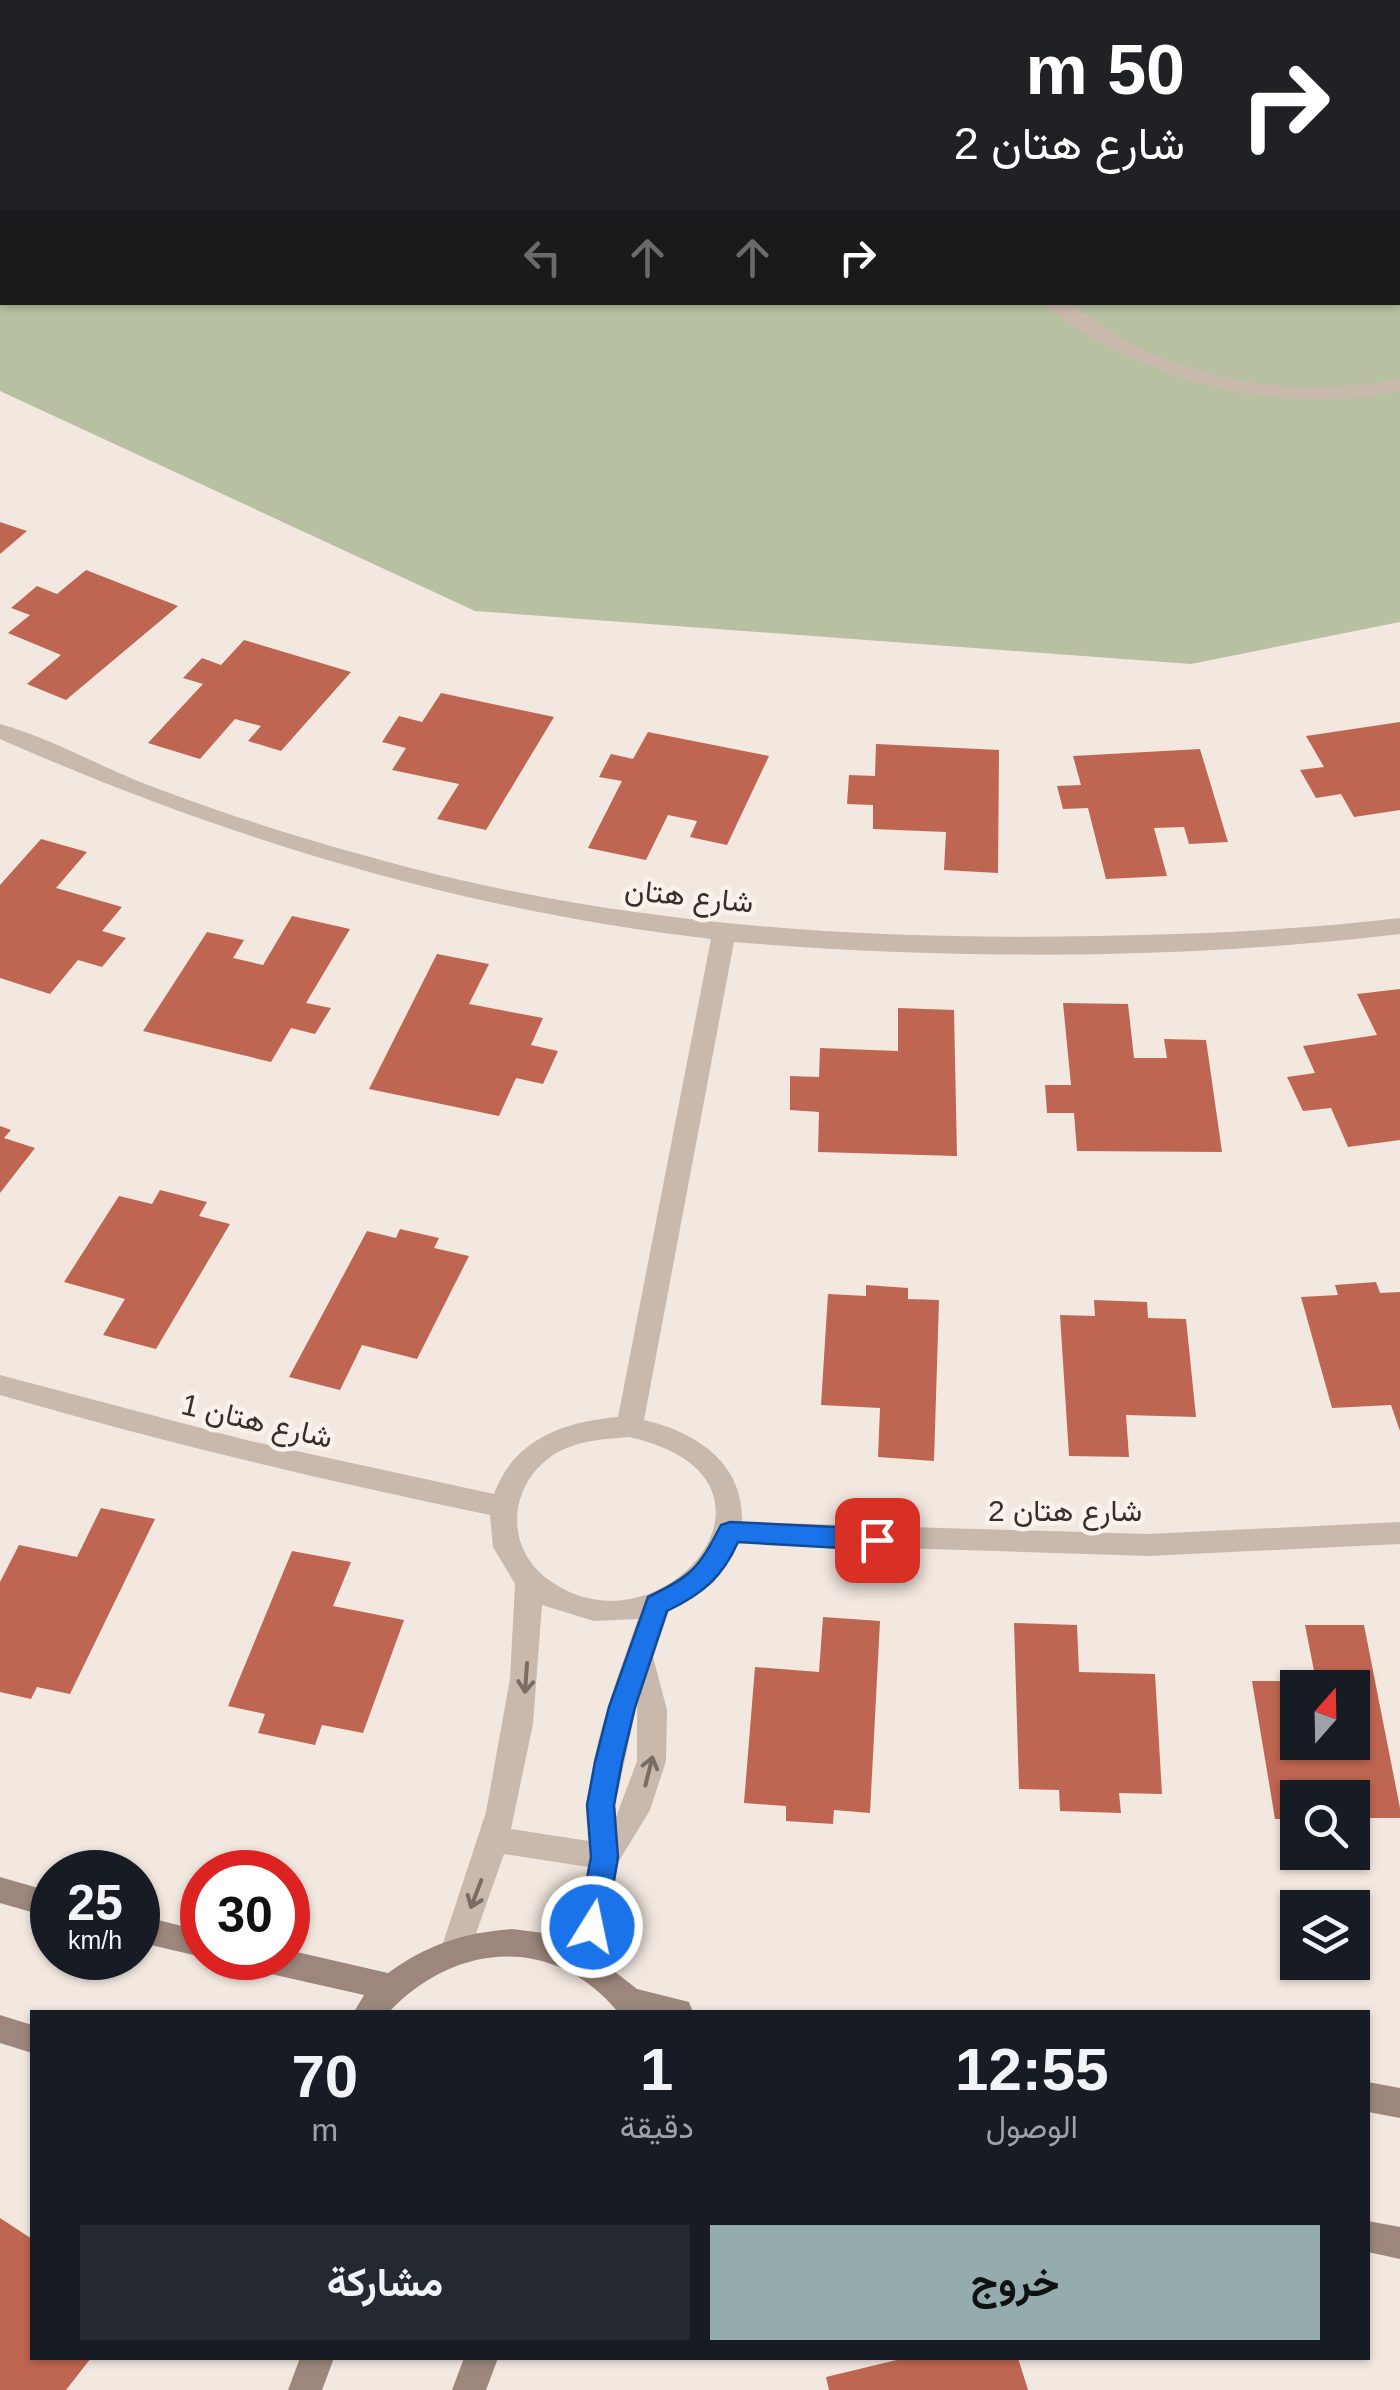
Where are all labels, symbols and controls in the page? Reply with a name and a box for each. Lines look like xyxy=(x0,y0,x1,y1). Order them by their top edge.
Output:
text: 50 m xyxy=(1025,31,1185,109)
icon: right xyxy=(1220,40,1350,170)
text: شارع هتان 2 xyxy=(954,118,1185,169)
icon: left xyxy=(515,230,570,285)
icon: ahead xyxy=(620,230,675,285)
icon: ahead xyxy=(725,230,780,285)
icon: right xyxy=(830,230,885,285)
street label: شارع هتان xyxy=(623,872,755,923)
street label: شارع هتان 1 xyxy=(177,1387,336,1458)
street label: شارع هتان 2 xyxy=(988,1494,1142,1531)
pin xyxy=(835,1498,920,1583)
icon: arrive xyxy=(850,1513,905,1568)
one-way arrow xyxy=(516,1661,535,1694)
north arrow xyxy=(1280,1670,1370,1760)
map controls xyxy=(1280,1670,1370,1980)
one-way arrow xyxy=(641,1756,659,1788)
button: search xyxy=(1280,1780,1370,1870)
speed limit sign: 30 xyxy=(180,1850,310,1980)
text: 25 xyxy=(67,1875,123,1931)
position arrow xyxy=(540,1875,644,1979)
one-way arrow xyxy=(466,1879,484,1909)
button: layers xyxy=(1280,1890,1370,1980)
text: km/h xyxy=(68,1926,122,1954)
text: 1 xyxy=(640,2036,673,2103)
text: 12:55 xyxy=(955,2036,1109,2103)
text: 70 xyxy=(291,2043,358,2110)
text: دقيقة xyxy=(620,2109,694,2145)
text: الوصول xyxy=(986,2109,1078,2145)
text: m xyxy=(312,2112,338,2148)
button: مشاركة xyxy=(80,2225,690,2340)
button: خروج xyxy=(710,2225,1320,2340)

